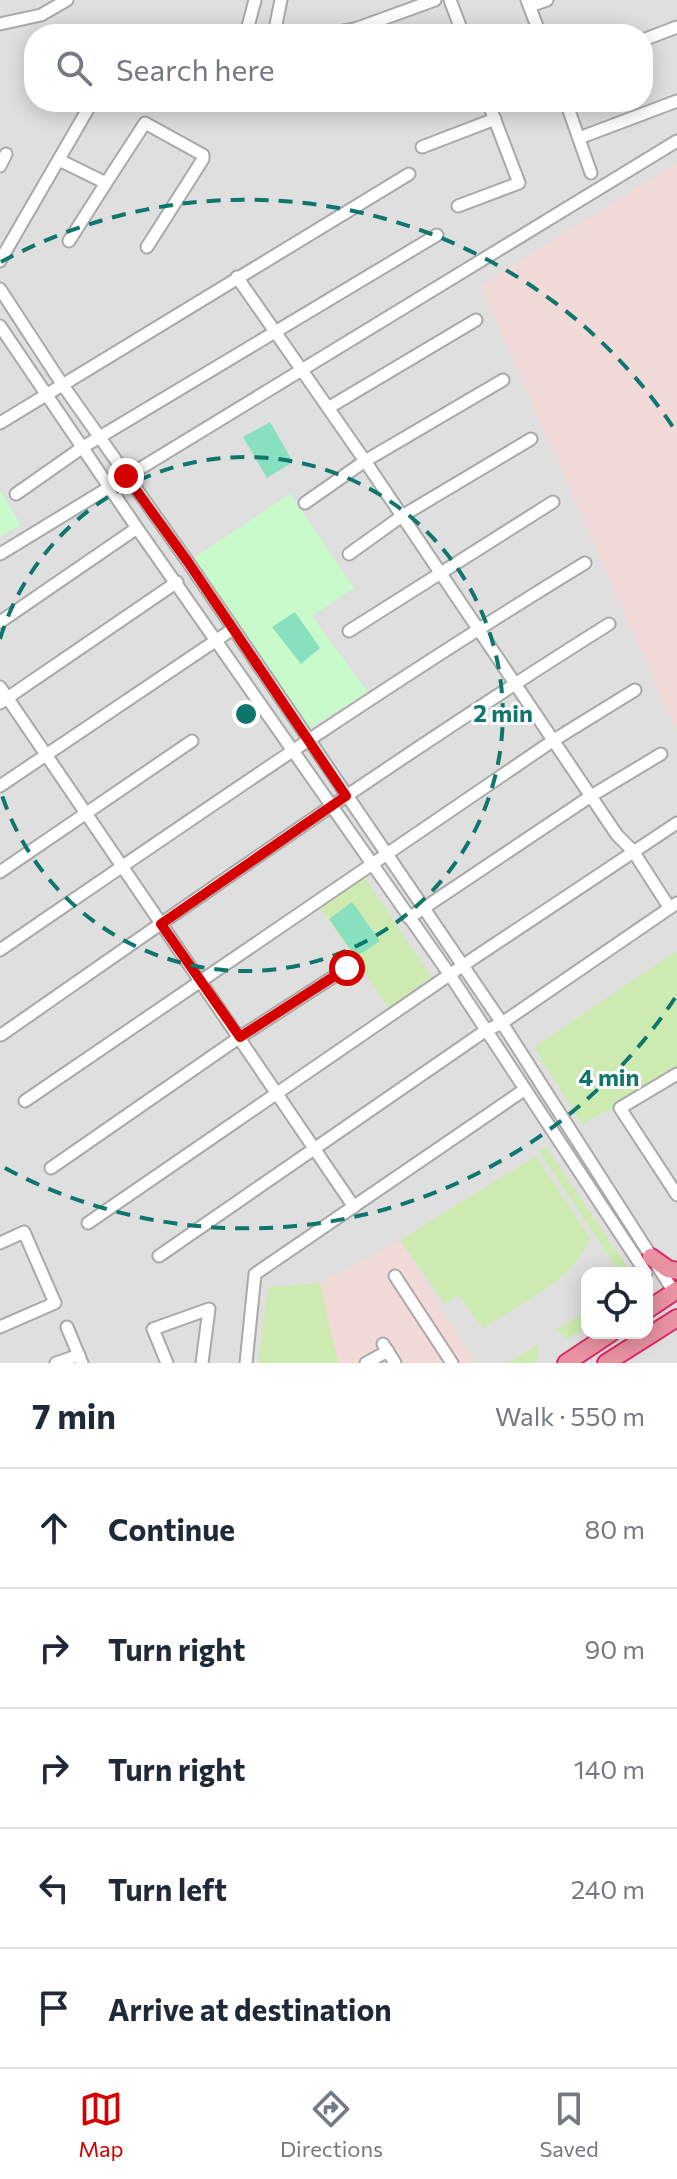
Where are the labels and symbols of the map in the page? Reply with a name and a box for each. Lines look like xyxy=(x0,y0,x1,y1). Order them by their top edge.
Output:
route end xyxy=(108,458,144,494)
text: 2 min xyxy=(473,698,533,727)
centre of rings xyxy=(232,700,260,728)
route start xyxy=(329,950,365,986)
text: 4 min xyxy=(579,1062,639,1091)

